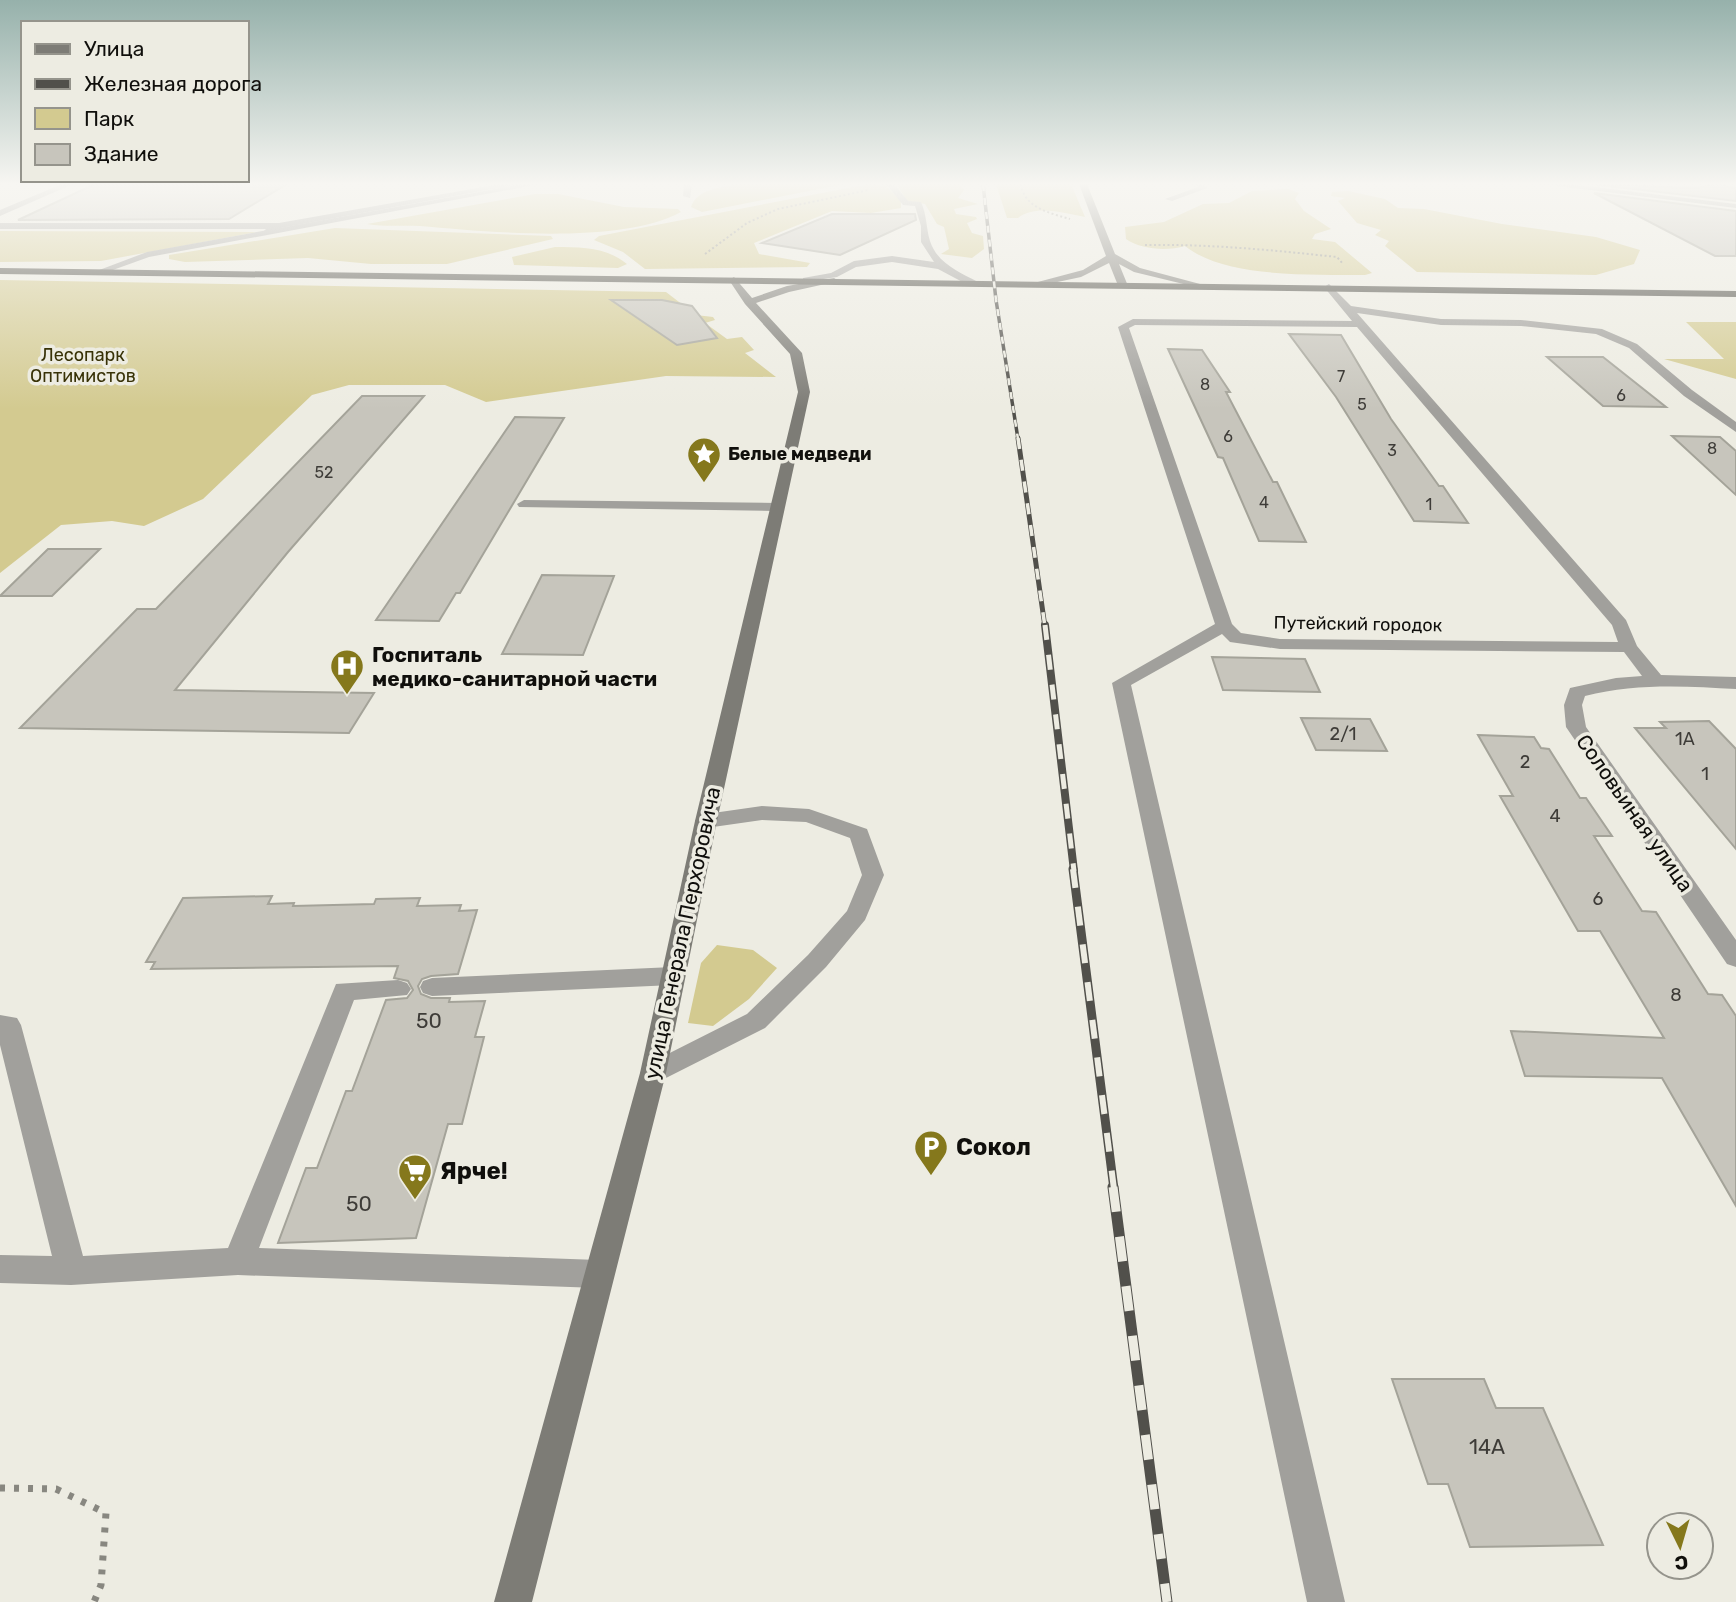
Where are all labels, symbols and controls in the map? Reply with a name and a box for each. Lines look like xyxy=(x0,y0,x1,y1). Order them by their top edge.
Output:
legend xyxy=(21,21,248,182)
text: Улица xyxy=(84,36,144,61)
text: Железная дорога xyxy=(84,71,262,96)
text: Парк xyxy=(84,106,134,131)
text: Здание xyxy=(84,141,159,166)
park label: Лесопарк Оптимистов xyxy=(30,344,136,387)
house number: 7 xyxy=(1337,367,1345,386)
house number: 8 xyxy=(1200,375,1210,394)
house number: 6 xyxy=(1616,386,1626,405)
house number: 5 xyxy=(1357,395,1367,414)
house number: 6 xyxy=(1223,427,1233,446)
place icon: Белые медведи xyxy=(685,435,723,484)
house number: 8 xyxy=(1707,439,1717,458)
house number: 3 xyxy=(1387,441,1397,460)
place label: Белые медведи xyxy=(728,443,871,465)
house number: 52 xyxy=(315,463,333,482)
house number: 4 xyxy=(1259,493,1269,512)
house number: 1 xyxy=(1426,495,1432,514)
street label: Путейский городок xyxy=(1274,612,1443,636)
place label: Госпиталь медико-санитарной части xyxy=(372,642,657,691)
hospital icon: Госпиталь медико-санитарной части xyxy=(328,647,366,696)
house number: 2/1 xyxy=(1330,723,1356,745)
house number: 1А xyxy=(1675,728,1695,750)
street label: Соловьиная улица xyxy=(1571,729,1699,897)
house number: 2 xyxy=(1520,751,1530,773)
house number: 1 xyxy=(1701,763,1709,785)
street label: улица Генерала Перхоровича xyxy=(639,785,725,1081)
house number: 4 xyxy=(1549,805,1561,827)
house number: 6 xyxy=(1593,888,1604,910)
house number: 8 xyxy=(1670,984,1682,1006)
house number: 50 xyxy=(416,1008,442,1033)
parking icon: Сокол xyxy=(912,1128,950,1177)
place label: Сокол xyxy=(956,1133,1031,1161)
supermarket icon: Ярче! xyxy=(396,1152,434,1201)
place label: Ярче! xyxy=(440,1157,508,1185)
house number: 50 xyxy=(346,1191,372,1216)
house number: 14А xyxy=(1469,1434,1505,1459)
north arrow xyxy=(1645,1511,1715,1581)
text: С xyxy=(1674,1550,1689,1574)

